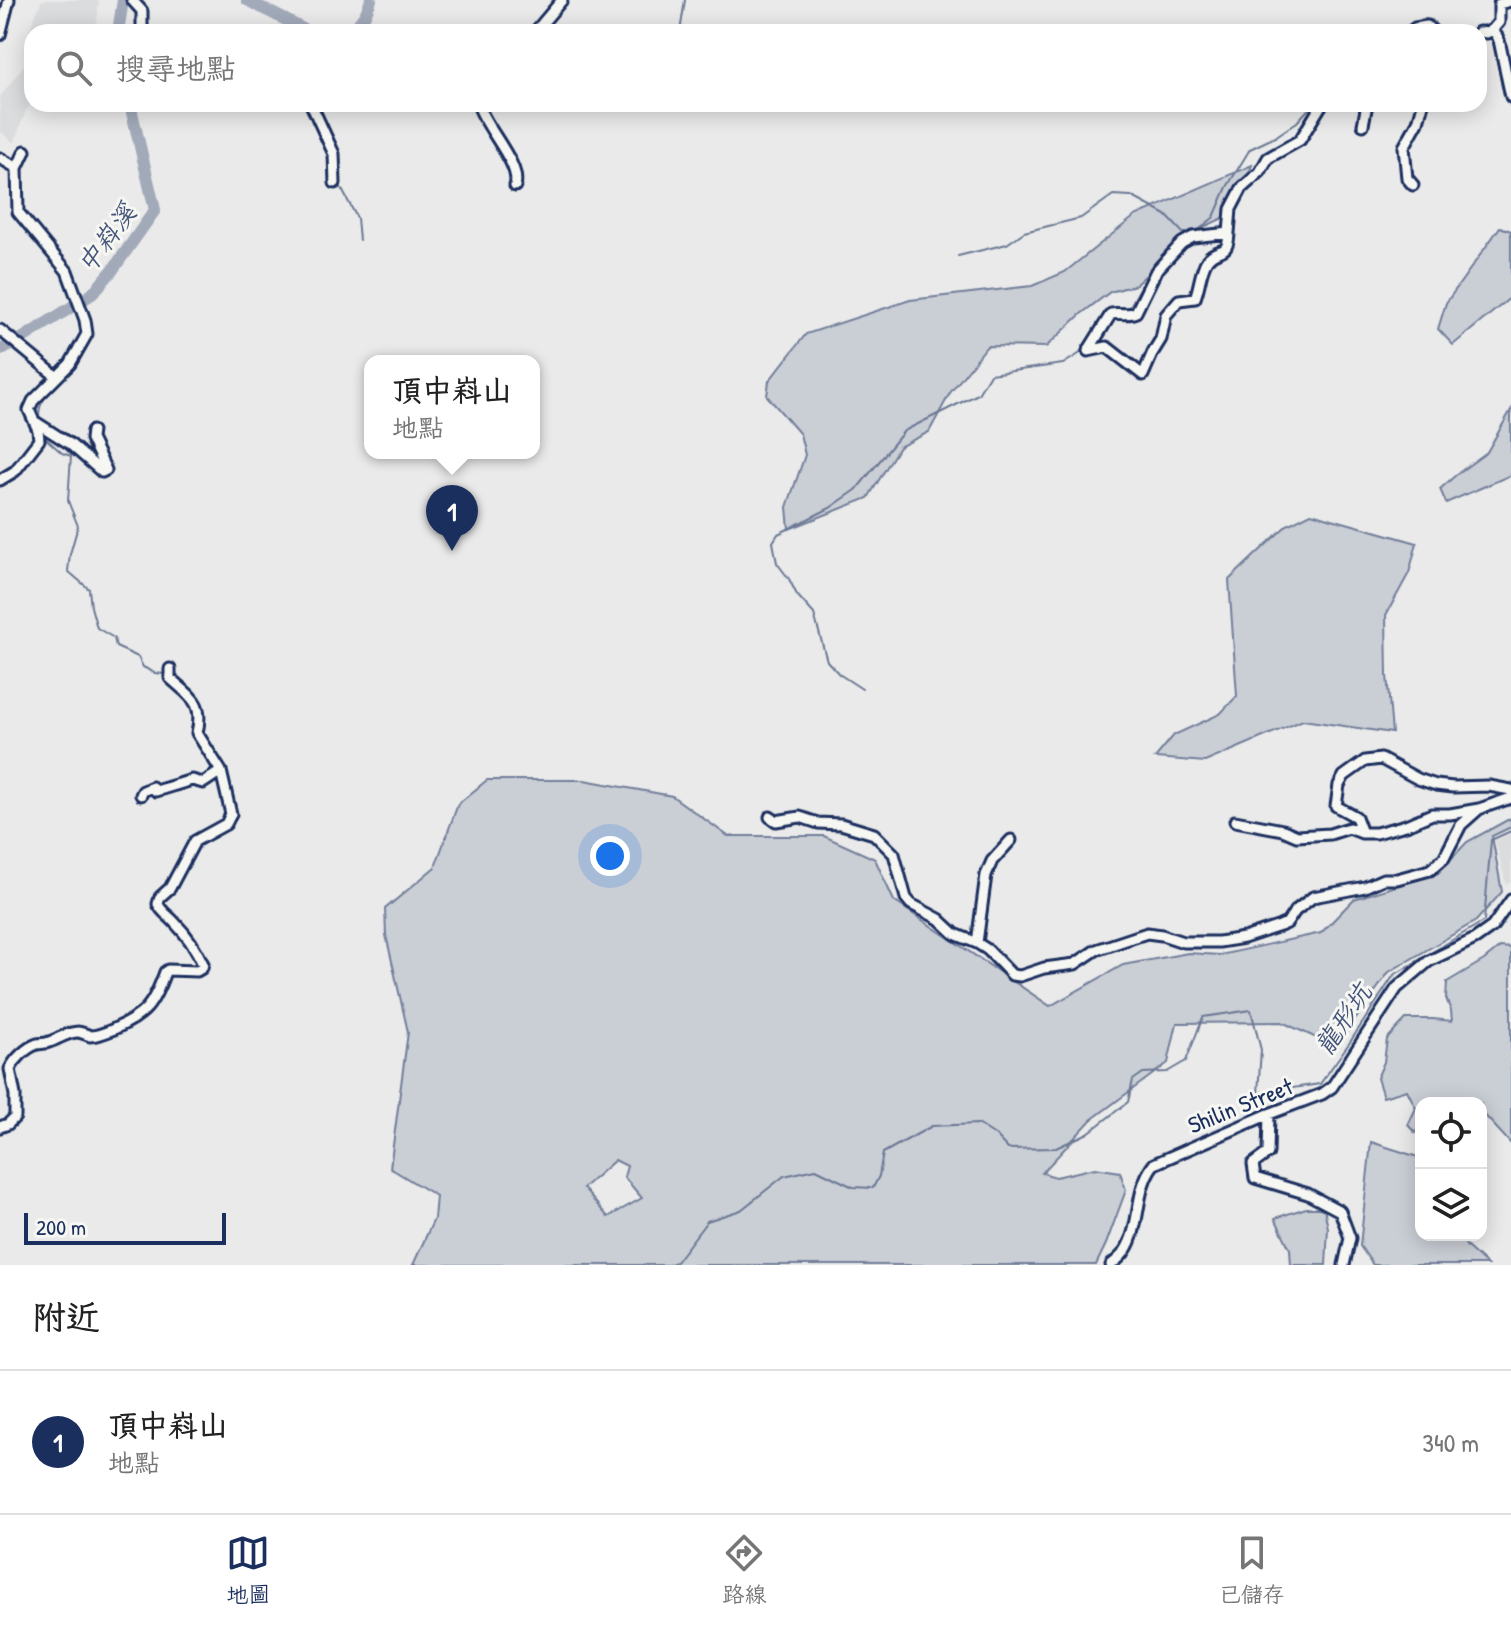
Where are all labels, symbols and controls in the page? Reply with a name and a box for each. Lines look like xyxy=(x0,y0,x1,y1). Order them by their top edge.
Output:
search box xyxy=(24,24,1487,112)
icon: search xyxy=(52,46,96,90)
text: 搜尋地點 xyxy=(116,48,236,88)
water label: 中嵙溪 xyxy=(69,195,145,280)
popup xyxy=(364,355,540,459)
text: 頂中嵙山 xyxy=(392,370,512,410)
text: 地點 xyxy=(392,410,444,445)
pin: 1 xyxy=(426,485,478,551)
your location xyxy=(590,836,630,876)
water label: 龍形坑 xyxy=(1307,974,1381,1061)
street label: Shilin Street xyxy=(1183,1069,1298,1141)
map controls xyxy=(1415,1097,1487,1241)
button: locate xyxy=(1415,1097,1487,1169)
button: layers xyxy=(1415,1169,1487,1241)
scale bar xyxy=(24,1209,226,1245)
text: 200 m xyxy=(36,1212,86,1242)
text: 附近 xyxy=(32,1294,100,1340)
text: 頂中嵙山 xyxy=(108,1405,228,1445)
text: 1 xyxy=(53,1425,63,1460)
text: 340 m xyxy=(1422,1425,1479,1460)
text: 地點 xyxy=(108,1445,160,1480)
tab: 地圖 xyxy=(226,1531,270,1609)
tab: 路線 xyxy=(722,1531,767,1609)
tab: 已儲存 xyxy=(1219,1531,1285,1609)

